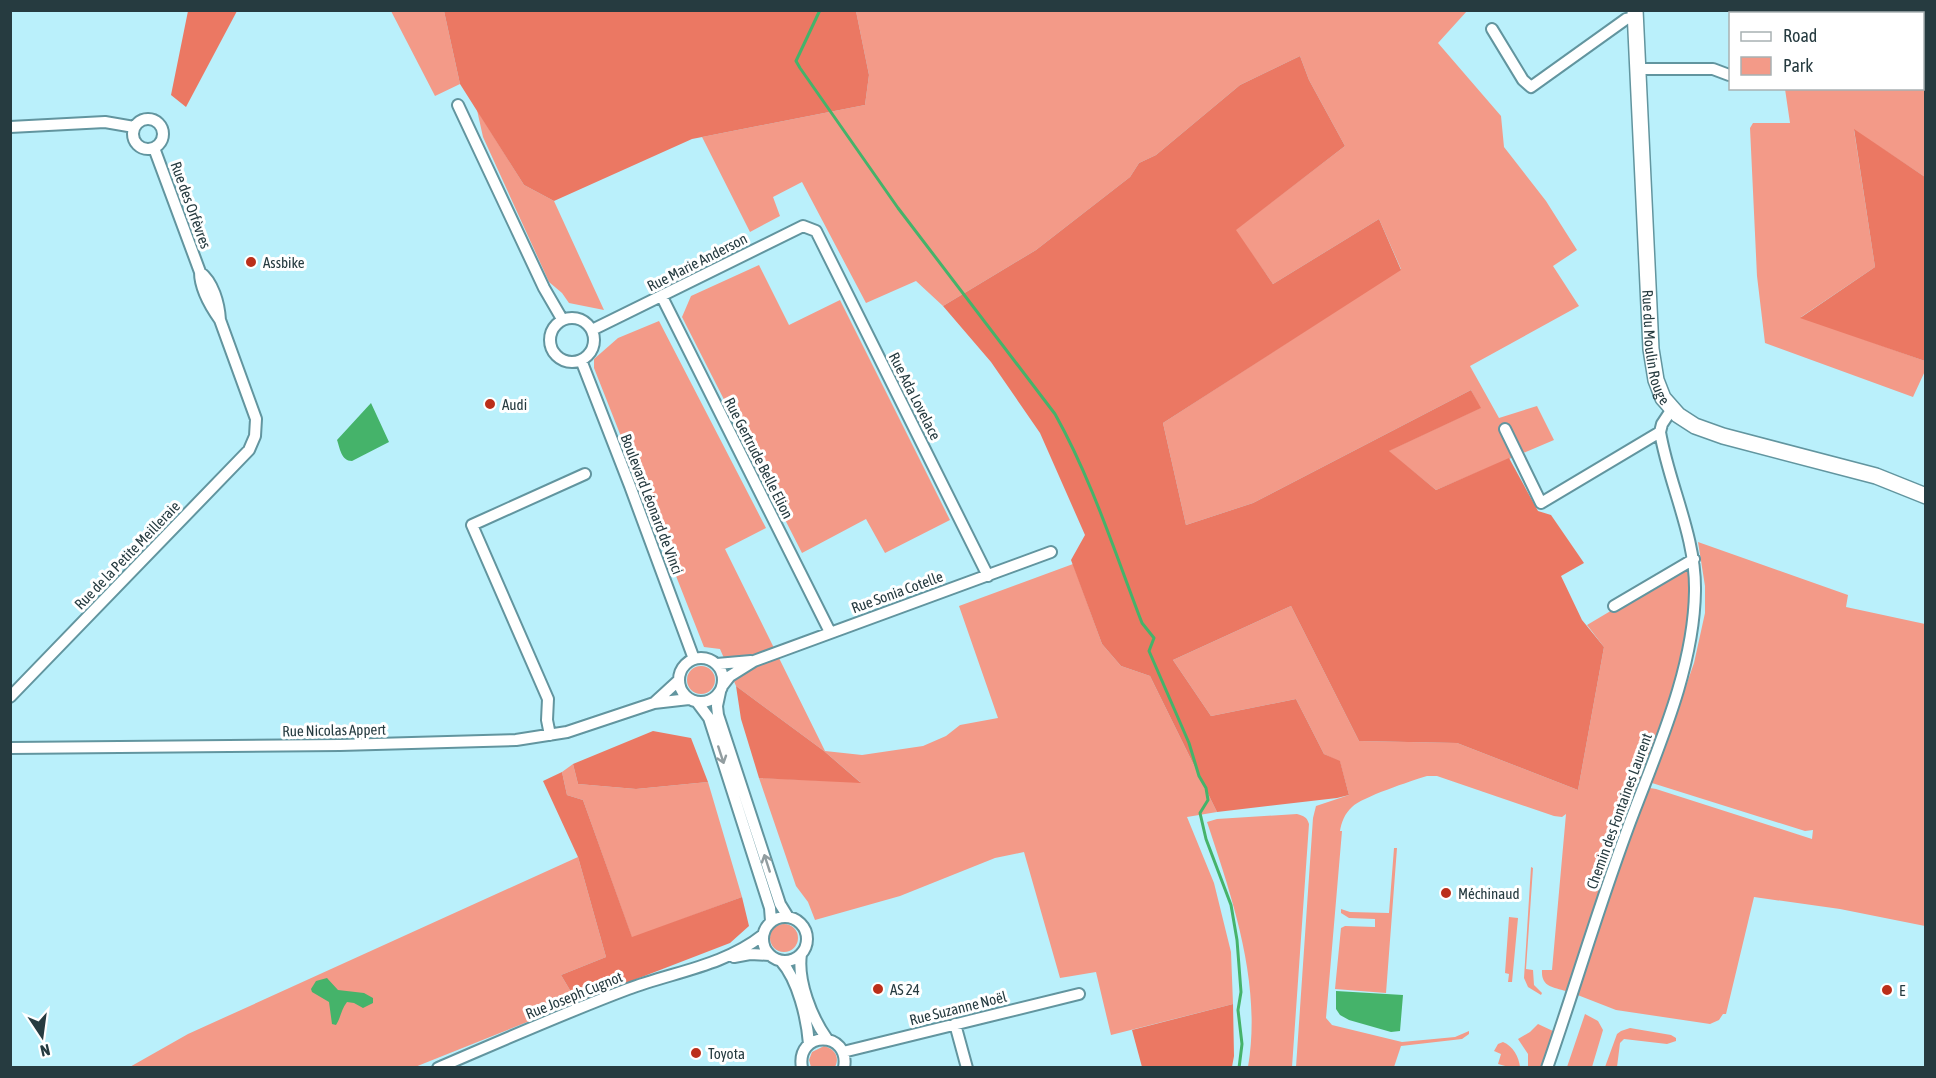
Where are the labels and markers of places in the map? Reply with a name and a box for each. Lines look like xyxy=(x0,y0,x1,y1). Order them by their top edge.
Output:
place label: Assbike xyxy=(263,254,305,271)
marker: Assbike xyxy=(244,255,258,269)
place label: Audi xyxy=(502,396,527,413)
marker: Audi xyxy=(483,397,497,411)
place label: Méchinaud xyxy=(1458,885,1520,902)
marker: Méchinaud xyxy=(1439,886,1453,900)
place label: AS 24 xyxy=(890,981,920,998)
marker: AS 24 xyxy=(871,982,885,996)
place label: E xyxy=(1899,982,1906,999)
marker: E xyxy=(1880,983,1894,997)
place label: Toyota xyxy=(708,1045,745,1062)
marker: Toyota xyxy=(689,1046,703,1060)

